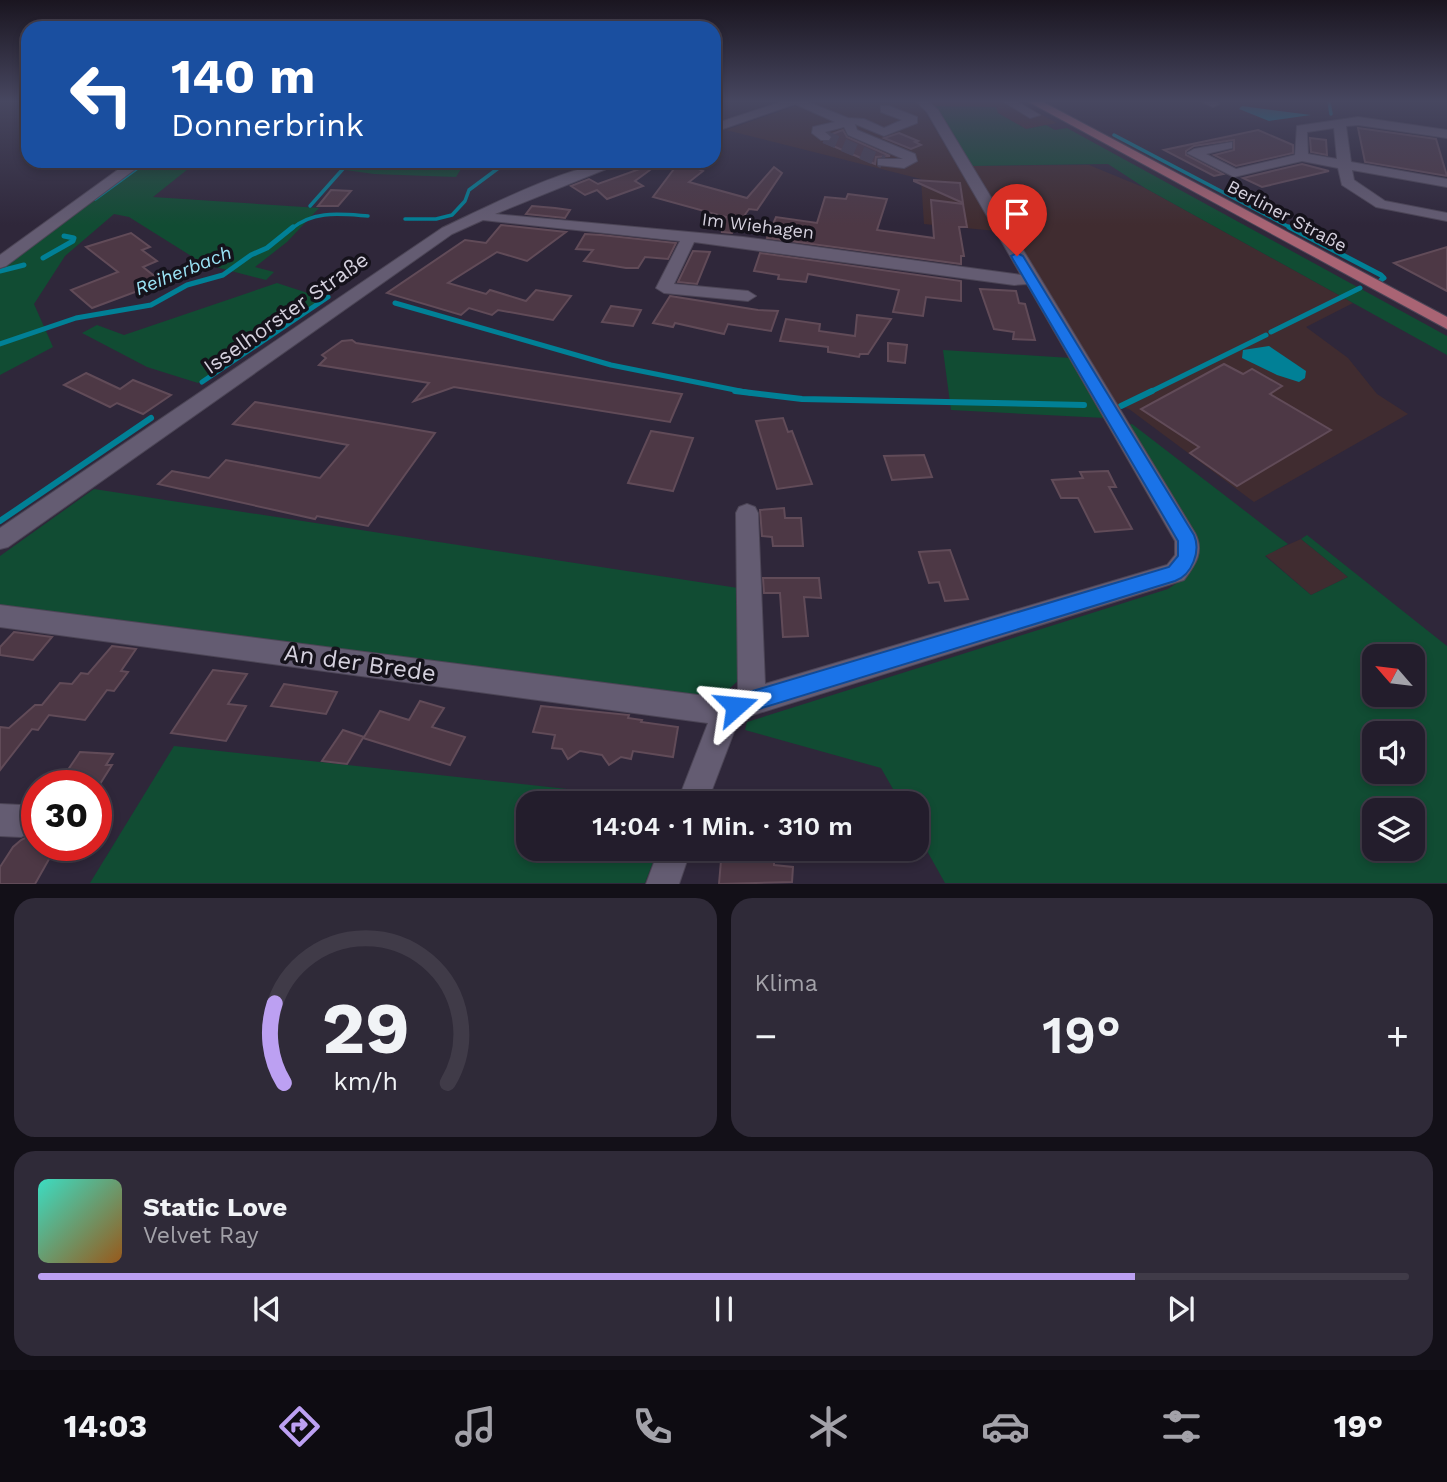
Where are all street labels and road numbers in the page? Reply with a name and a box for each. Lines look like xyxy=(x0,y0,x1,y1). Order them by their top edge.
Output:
street label: Berliner Straße xyxy=(1224,175,1351,256)
street label: Im Wiehagen xyxy=(701,208,815,243)
street label: Isselhorster Straße xyxy=(199,246,373,379)
street label: An der Brede xyxy=(282,638,438,688)

